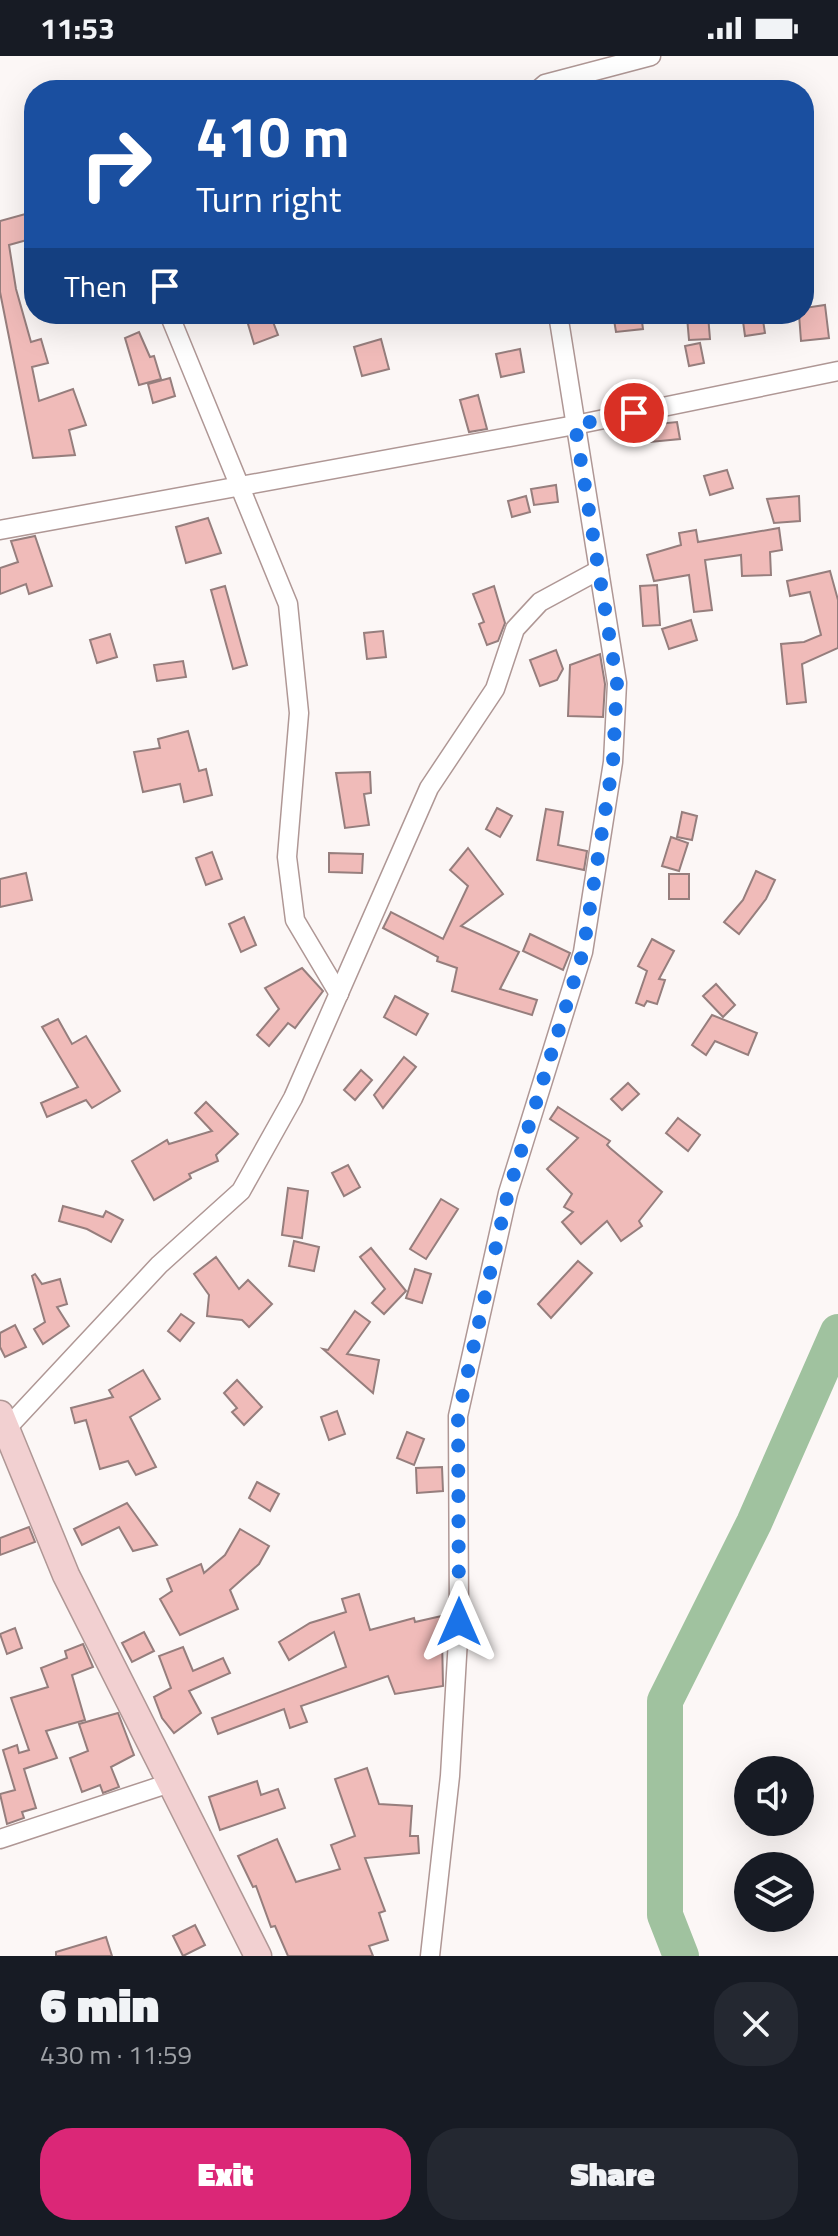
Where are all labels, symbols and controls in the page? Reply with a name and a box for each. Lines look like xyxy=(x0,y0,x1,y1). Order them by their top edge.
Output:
text: 11:53 xyxy=(40,5,115,51)
text: 410 m xyxy=(196,94,349,179)
icon: right xyxy=(64,112,168,216)
text: Turn right xyxy=(196,171,341,226)
text: Then xyxy=(64,263,127,309)
icon: arrive xyxy=(143,264,187,308)
pin xyxy=(600,379,668,447)
icon: arrive xyxy=(612,391,656,435)
position arrow xyxy=(417,1580,501,1664)
map controls xyxy=(734,1756,814,1932)
button: sound xyxy=(734,1756,814,1836)
button: layers xyxy=(734,1852,814,1932)
text: 6 min xyxy=(40,1968,159,2041)
button: close xyxy=(714,1982,798,2066)
text: 430 m · 11:59 xyxy=(40,2035,192,2074)
button: Exit xyxy=(40,2128,411,2220)
button: Share xyxy=(427,2128,798,2220)

